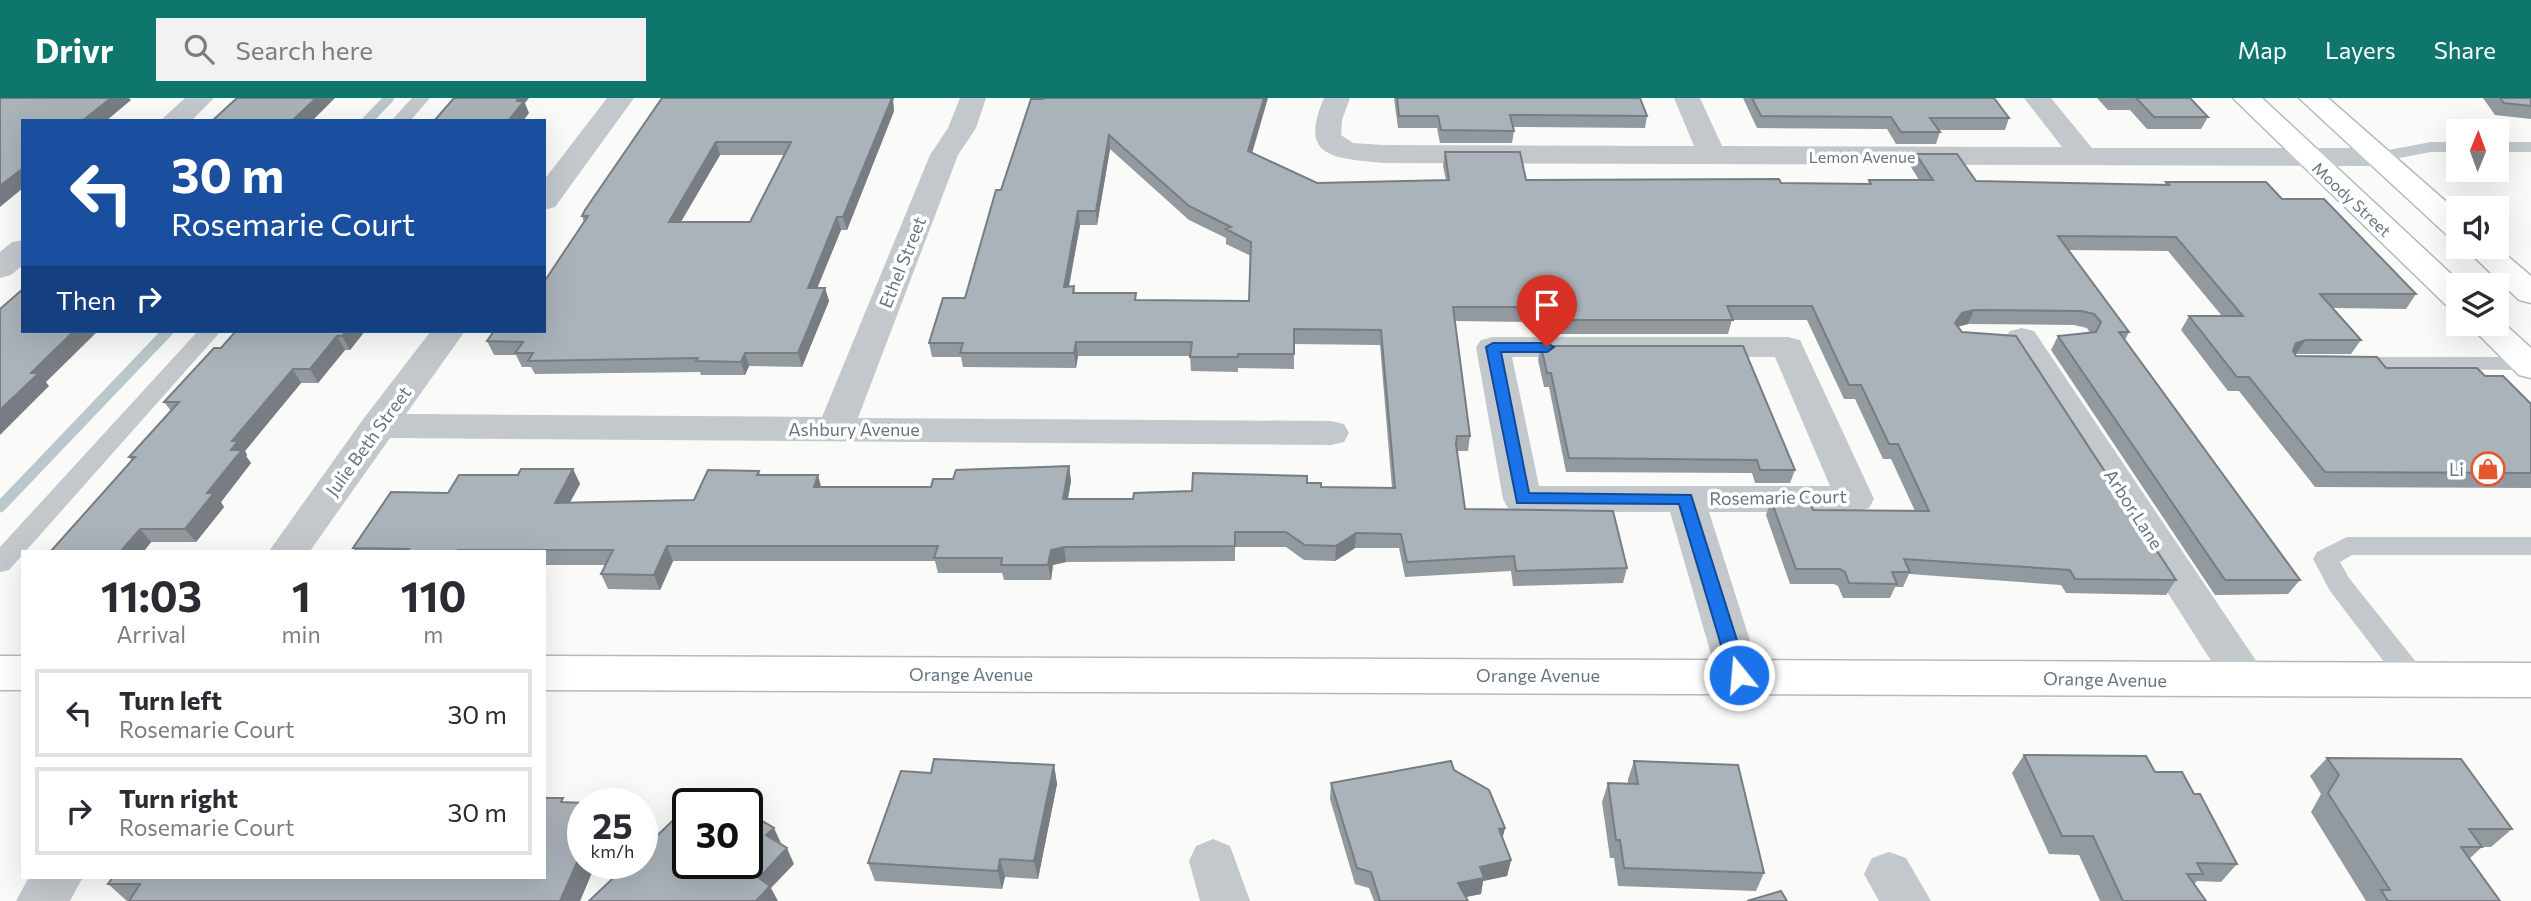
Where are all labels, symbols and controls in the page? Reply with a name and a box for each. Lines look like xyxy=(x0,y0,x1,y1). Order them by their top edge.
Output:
search box xyxy=(156,18,646,81)
text: Drivr xyxy=(35,29,114,70)
icon: search xyxy=(180,30,218,68)
text: Search here xyxy=(236,34,373,65)
text: Map xyxy=(2238,35,2287,64)
text: Layers xyxy=(2325,35,2396,64)
text: Share xyxy=(2434,35,2496,64)
north arrow xyxy=(2446,119,2510,182)
map controls xyxy=(2446,119,2509,336)
text: 30 m xyxy=(171,143,284,203)
icon: left xyxy=(56,147,147,238)
street label: Lemon Avenue xyxy=(1809,147,1915,166)
street label: Moody Street xyxy=(2309,158,2395,240)
button: sound xyxy=(2446,196,2509,259)
text: Rosemarie Court xyxy=(171,203,415,243)
street label: Ethel Street xyxy=(874,213,930,311)
button: layers xyxy=(2446,273,2509,336)
pin xyxy=(1517,275,1577,347)
icon: right xyxy=(130,280,168,318)
text: Then xyxy=(56,284,116,315)
icon: arrive xyxy=(1528,286,1566,324)
street label: Julie Beth Street xyxy=(321,382,415,500)
street label: Ashbury Avenue xyxy=(788,418,920,440)
shop icon: Li xyxy=(2469,450,2507,488)
place label: Li xyxy=(2449,458,2464,480)
street label: Arbor Lane xyxy=(2100,465,2168,553)
street label: Rosemarie Court xyxy=(1709,485,1847,509)
text: 11:03 xyxy=(101,569,202,621)
text: 1 xyxy=(292,569,311,621)
text: 110 xyxy=(400,569,466,621)
text: Arrival xyxy=(116,620,186,648)
text: min xyxy=(282,620,321,648)
text: m xyxy=(423,620,443,648)
position arrow xyxy=(1702,638,1776,712)
street label: Orange Avenue xyxy=(909,663,1033,685)
street label: Orange Avenue xyxy=(1476,664,1600,686)
street label: Orange Avenue xyxy=(2043,667,2167,691)
text: Turn left xyxy=(119,684,222,715)
icon: left xyxy=(60,694,98,732)
text: 30 m xyxy=(448,698,507,729)
text: Rosemarie Court xyxy=(119,715,294,743)
text: Turn right xyxy=(119,782,238,813)
speed limit sign: 30 xyxy=(672,788,763,879)
icon: right xyxy=(60,792,98,830)
text: 30 m xyxy=(448,796,507,827)
text: 25 xyxy=(592,803,633,846)
text: Rosemarie Court xyxy=(119,813,294,841)
text: km/h xyxy=(591,840,634,862)

